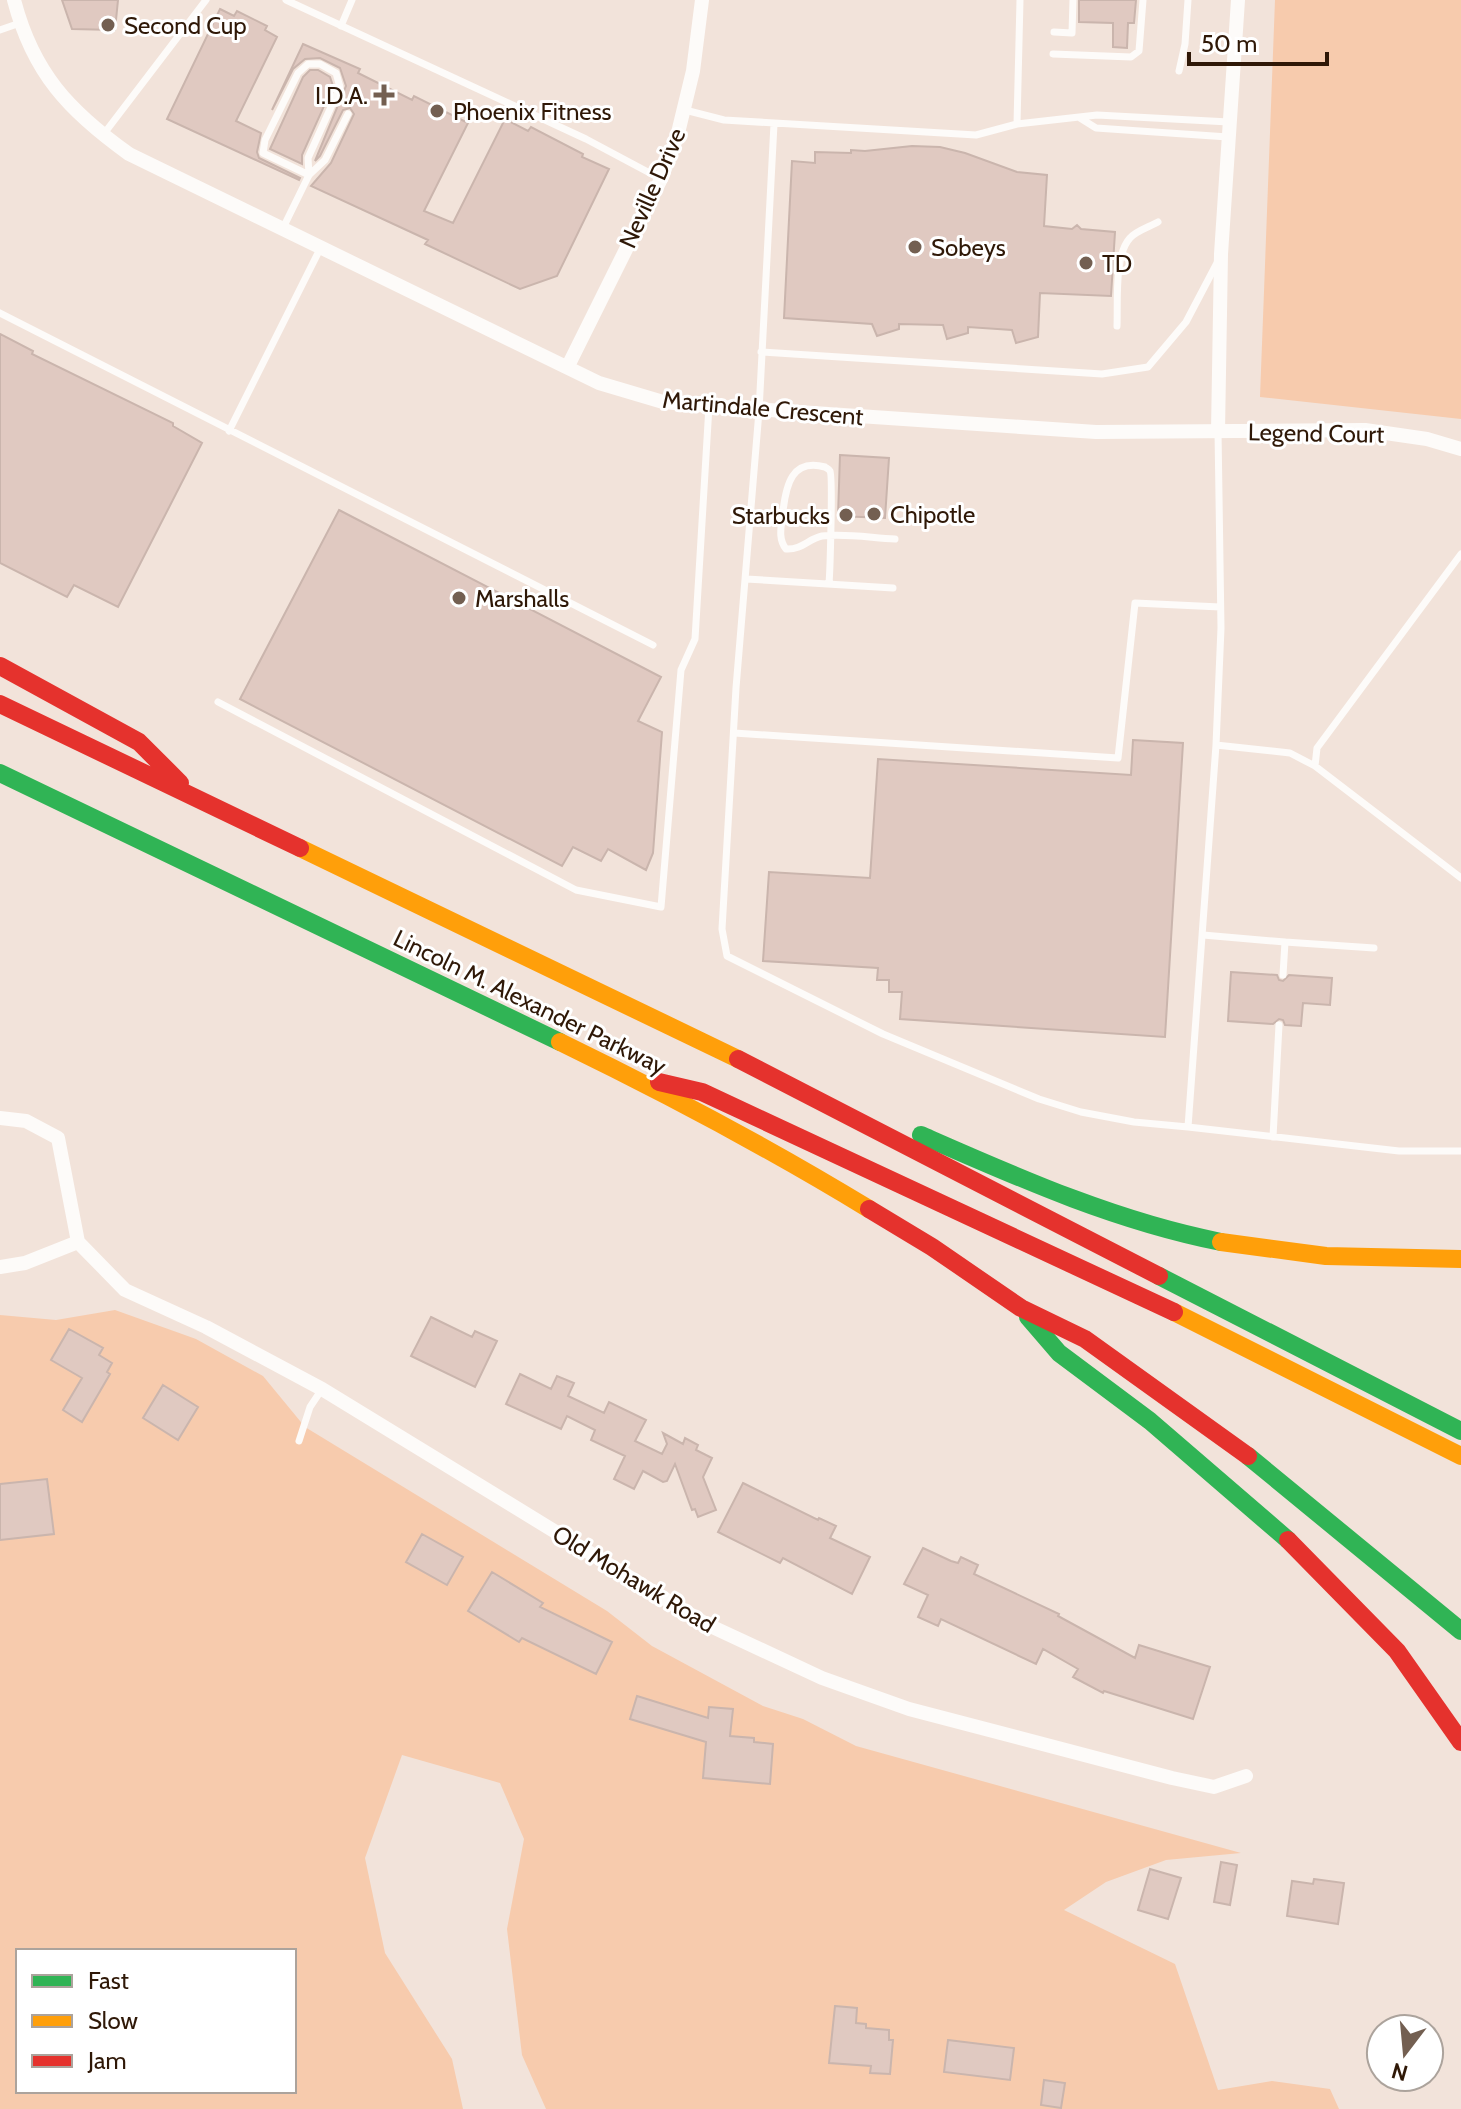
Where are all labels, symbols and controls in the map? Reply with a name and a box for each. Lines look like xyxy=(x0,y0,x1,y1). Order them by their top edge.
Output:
place label: Second Cup xyxy=(124,11,247,40)
marker: Second Cup xyxy=(99,16,117,34)
scale bar xyxy=(1189,16,1327,66)
text: 50 m xyxy=(1201,29,1257,58)
place label: I.D.A. xyxy=(315,81,368,110)
marker: I.D.A. xyxy=(375,86,393,104)
place label: Phoenix Fitness xyxy=(453,97,612,126)
marker: Phoenix Fitness xyxy=(428,102,446,120)
street label: Neville Drive xyxy=(613,123,691,253)
place label: Sobeys xyxy=(931,233,1006,262)
marker: Sobeys xyxy=(906,238,924,256)
place label: TD xyxy=(1102,249,1132,278)
marker: TD xyxy=(1077,254,1095,272)
street label: Martindale Crescent xyxy=(661,385,865,431)
street label: Legend Court xyxy=(1248,417,1384,449)
place label: Chipotle xyxy=(890,500,975,529)
place label: Starbucks xyxy=(732,501,830,530)
marker: Chipotle xyxy=(865,505,883,523)
marker: Starbucks xyxy=(837,506,855,524)
place label: Marshalls xyxy=(475,584,569,613)
marker: Marshalls xyxy=(450,589,468,607)
street label: Lincoln M. Alexander Parkway xyxy=(389,923,671,1081)
street label: Old Mohawk Road xyxy=(547,1519,721,1639)
legend xyxy=(16,1949,296,2093)
text: Fast xyxy=(88,1966,129,1995)
text: Slow xyxy=(88,2006,138,2035)
north arrow xyxy=(1365,2013,1445,2093)
text: Jam xyxy=(87,2046,126,2075)
text: N xyxy=(1388,2057,1411,2087)

